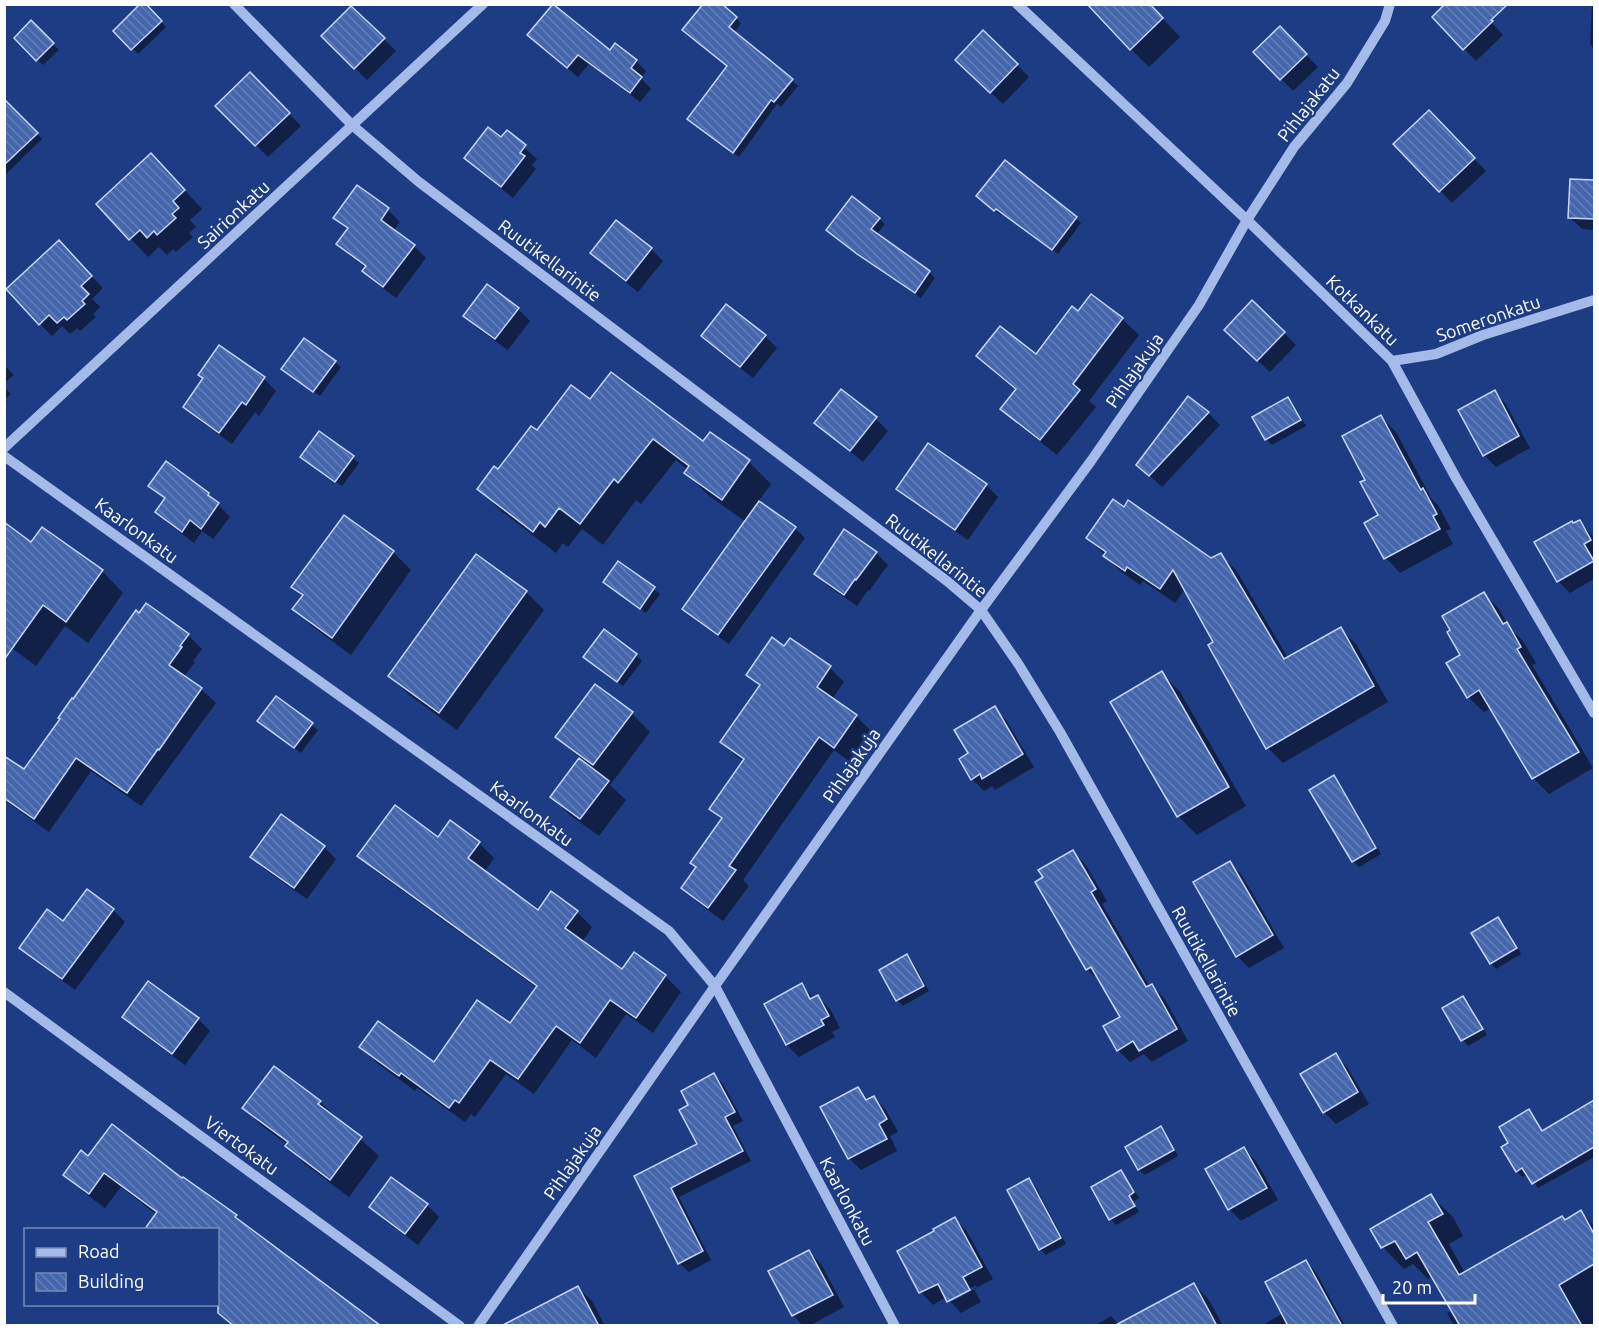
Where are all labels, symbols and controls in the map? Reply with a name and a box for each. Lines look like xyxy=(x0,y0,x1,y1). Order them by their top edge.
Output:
street label: Pihlajakatu xyxy=(1273,63,1343,145)
street label: Sairionkatu xyxy=(193,176,273,252)
street label: Ruutikellarintie xyxy=(495,215,605,305)
street label: Kotkankatu xyxy=(1323,271,1403,349)
street label: Someronkatu xyxy=(1433,291,1543,345)
street label: Pihlajakuja xyxy=(1101,329,1167,411)
street label: Kaarlonkatu xyxy=(92,493,182,567)
street label: Ruutikellarintie xyxy=(882,509,992,601)
street label: Pihlajakuja xyxy=(818,724,884,806)
street label: Kaarlonkatu xyxy=(487,776,577,850)
street label: Ruutikellarintie xyxy=(1168,902,1246,1020)
street label: Viertokatu xyxy=(201,1112,283,1178)
street label: Pihlajakuja xyxy=(539,1121,605,1203)
street label: Kaarlonkatu xyxy=(816,1153,880,1249)
legend xyxy=(24,1228,219,1306)
text: Road xyxy=(78,1241,120,1261)
scale bar xyxy=(1383,1267,1474,1305)
text: Building xyxy=(78,1271,144,1291)
text: 20 m xyxy=(1392,1277,1432,1297)

